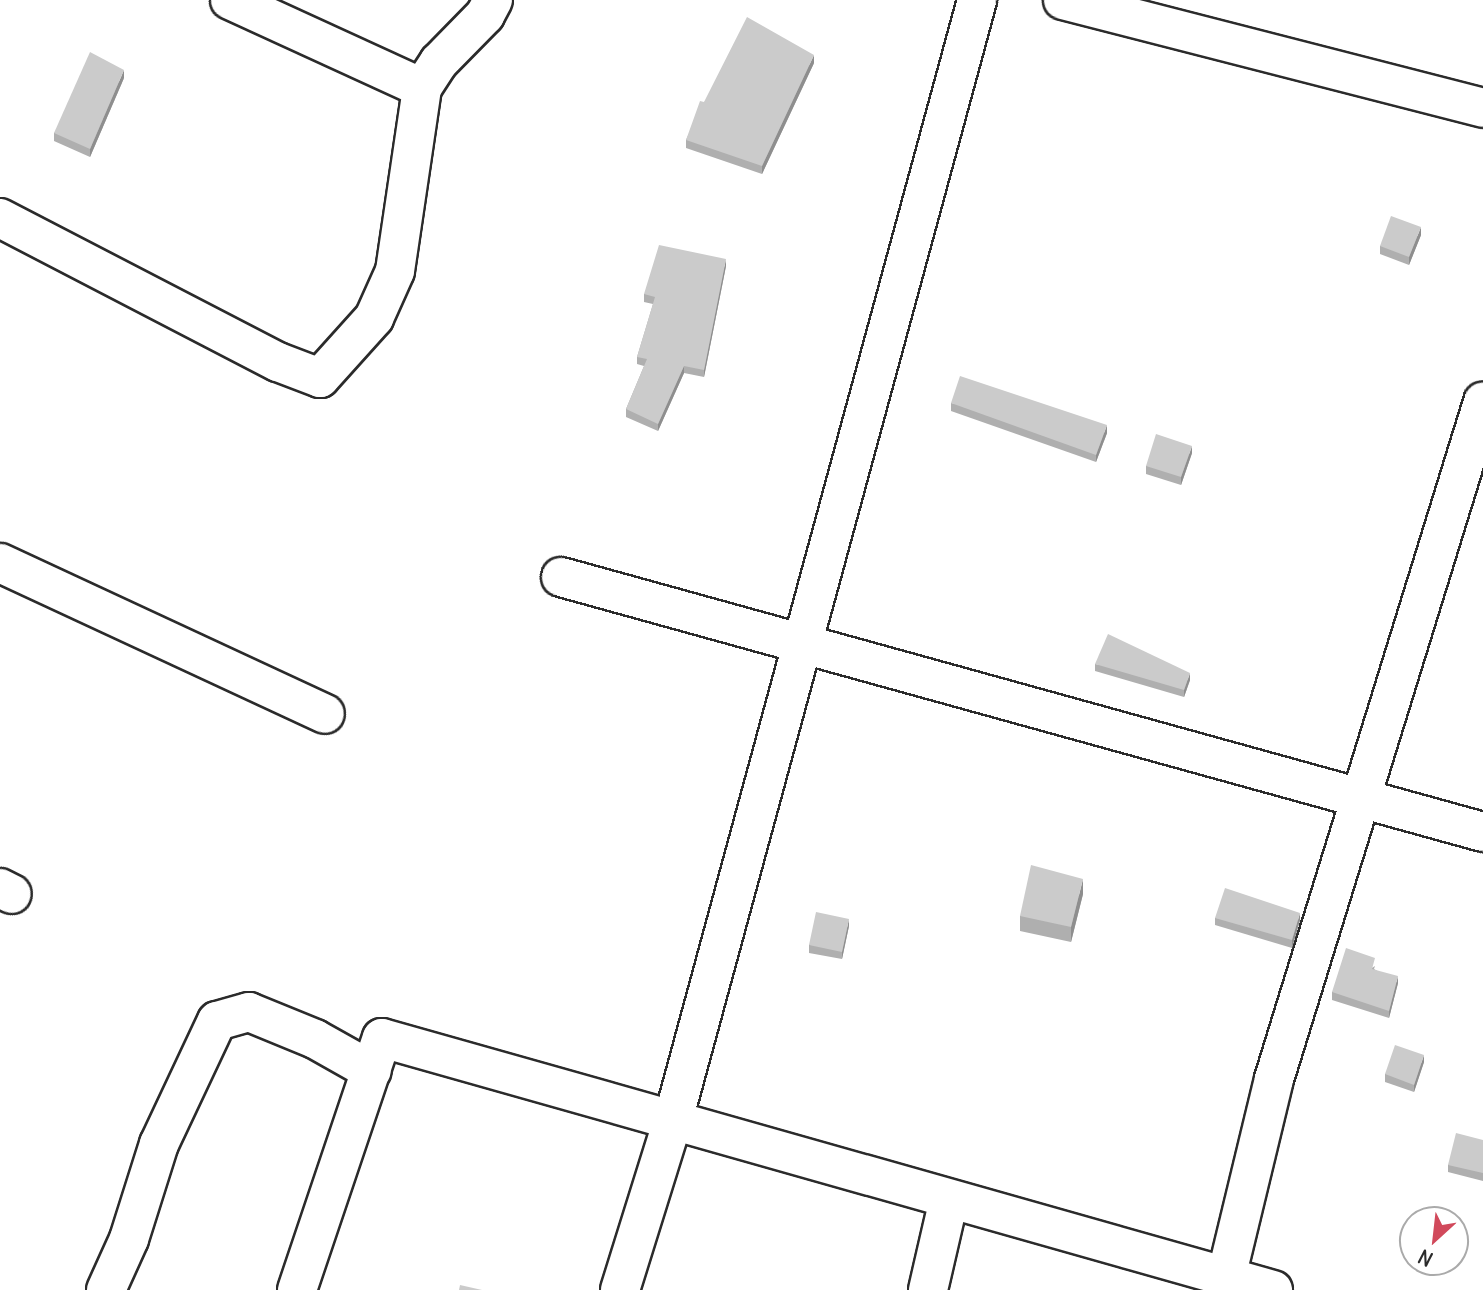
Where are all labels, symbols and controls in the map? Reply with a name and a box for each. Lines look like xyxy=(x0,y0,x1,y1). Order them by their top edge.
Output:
north arrow xyxy=(1399,1206,1469,1276)
text: N xyxy=(1414,1244,1437,1272)

